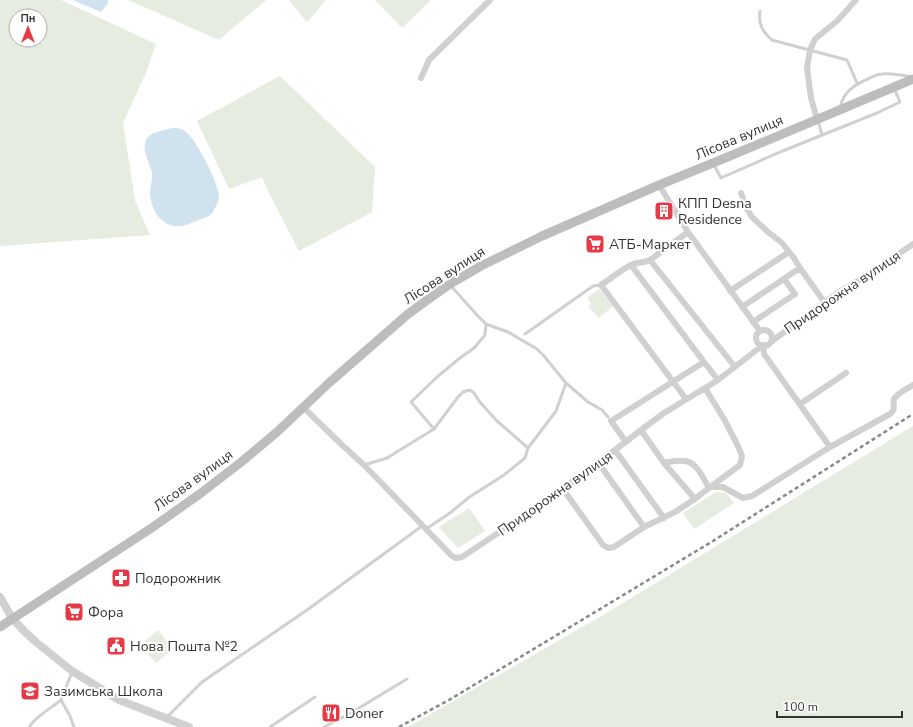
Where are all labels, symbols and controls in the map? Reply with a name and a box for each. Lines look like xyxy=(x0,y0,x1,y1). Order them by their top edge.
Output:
north arrow xyxy=(8,8,48,48)
text: Пн xyxy=(20,11,36,26)
street label: Лісова вулиця xyxy=(692,110,786,165)
place label: КПП Desna Residence xyxy=(678,194,752,229)
building icon: КПП Desna Residence xyxy=(653,200,675,222)
supermarket icon: АТБ-Маркет xyxy=(584,233,606,255)
place label: АТБ-Маркет xyxy=(609,235,691,254)
street label: Лісова вулиця xyxy=(400,242,489,309)
street label: Придорожна вулиця xyxy=(780,246,904,338)
street label: Лісова вулиця xyxy=(150,445,237,516)
street label: Придорожна вулиця xyxy=(494,446,617,540)
pharmacy icon: Подорожник xyxy=(110,567,132,589)
place label: Подорожник xyxy=(135,569,221,588)
supermarket icon: Фора xyxy=(63,601,85,623)
place label: Фора xyxy=(88,603,124,622)
public building icon: Нова Пошта №2 xyxy=(105,635,127,657)
place label: Нова Пошта №2 xyxy=(130,637,238,656)
school or university icon: Зазимська Школа xyxy=(19,680,41,702)
place label: Зазимська Школа xyxy=(44,682,163,701)
scale bar xyxy=(777,693,902,719)
text: 100 m xyxy=(783,699,818,715)
restaurant icon: Doner xyxy=(320,702,342,724)
place label: Doner xyxy=(345,704,384,723)

